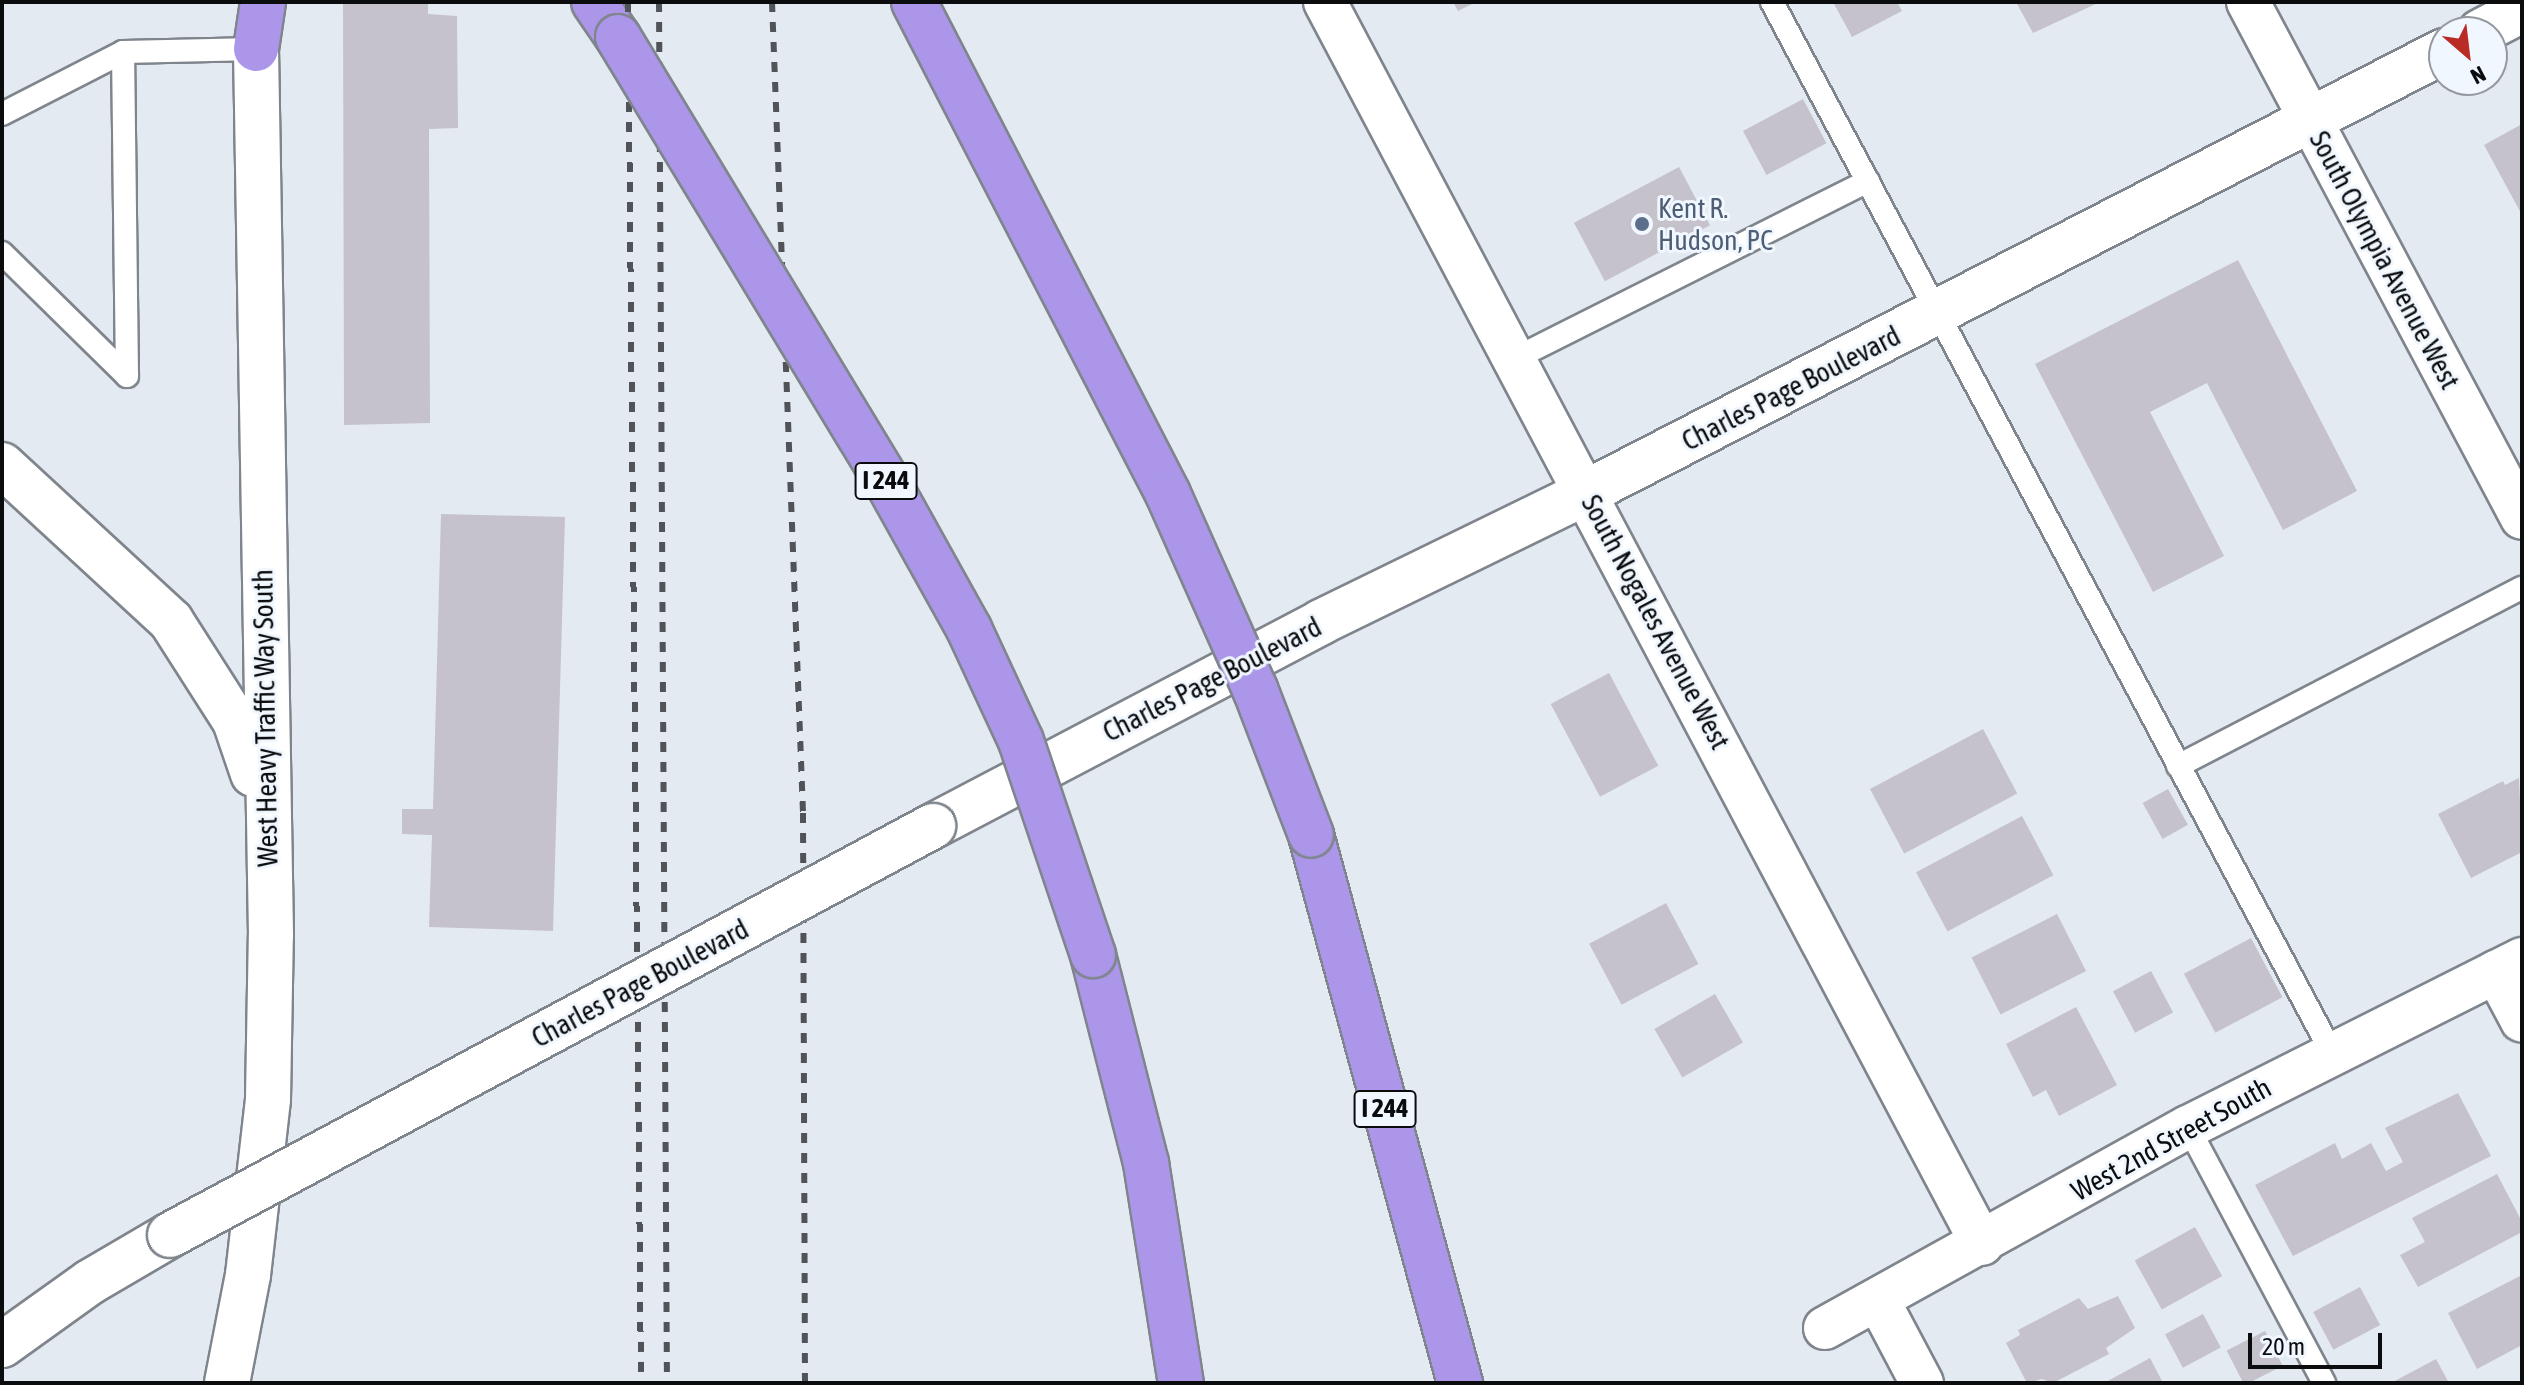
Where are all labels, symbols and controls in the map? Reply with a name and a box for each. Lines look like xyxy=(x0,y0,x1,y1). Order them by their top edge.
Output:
north arrow xyxy=(2428,16,2508,96)
text: N xyxy=(2467,61,2490,90)
street label: South Olympia Avenue West xyxy=(2303,125,2467,395)
place label: Kent R. Hudson, PC xyxy=(1658,191,1773,257)
marker: Kent R. Hudson, PC xyxy=(1633,215,1651,233)
street label: Charles Page Boulevard xyxy=(1676,318,1906,458)
road number: I 244 xyxy=(854,459,918,503)
street label: South Nogales Avenue West xyxy=(1575,489,1737,755)
street label: West Heavy Traffic Way South xyxy=(246,569,284,867)
street label: Charles Page Boulevard xyxy=(1097,609,1327,749)
street label: Charles Page Boulevard xyxy=(526,912,754,1054)
street label: West 2nd Street South xyxy=(2065,1070,2277,1208)
road number: I 244 xyxy=(1353,1087,1417,1131)
scale bar xyxy=(2252,1317,2386,1367)
text: 20 m xyxy=(2262,1333,2305,1360)

